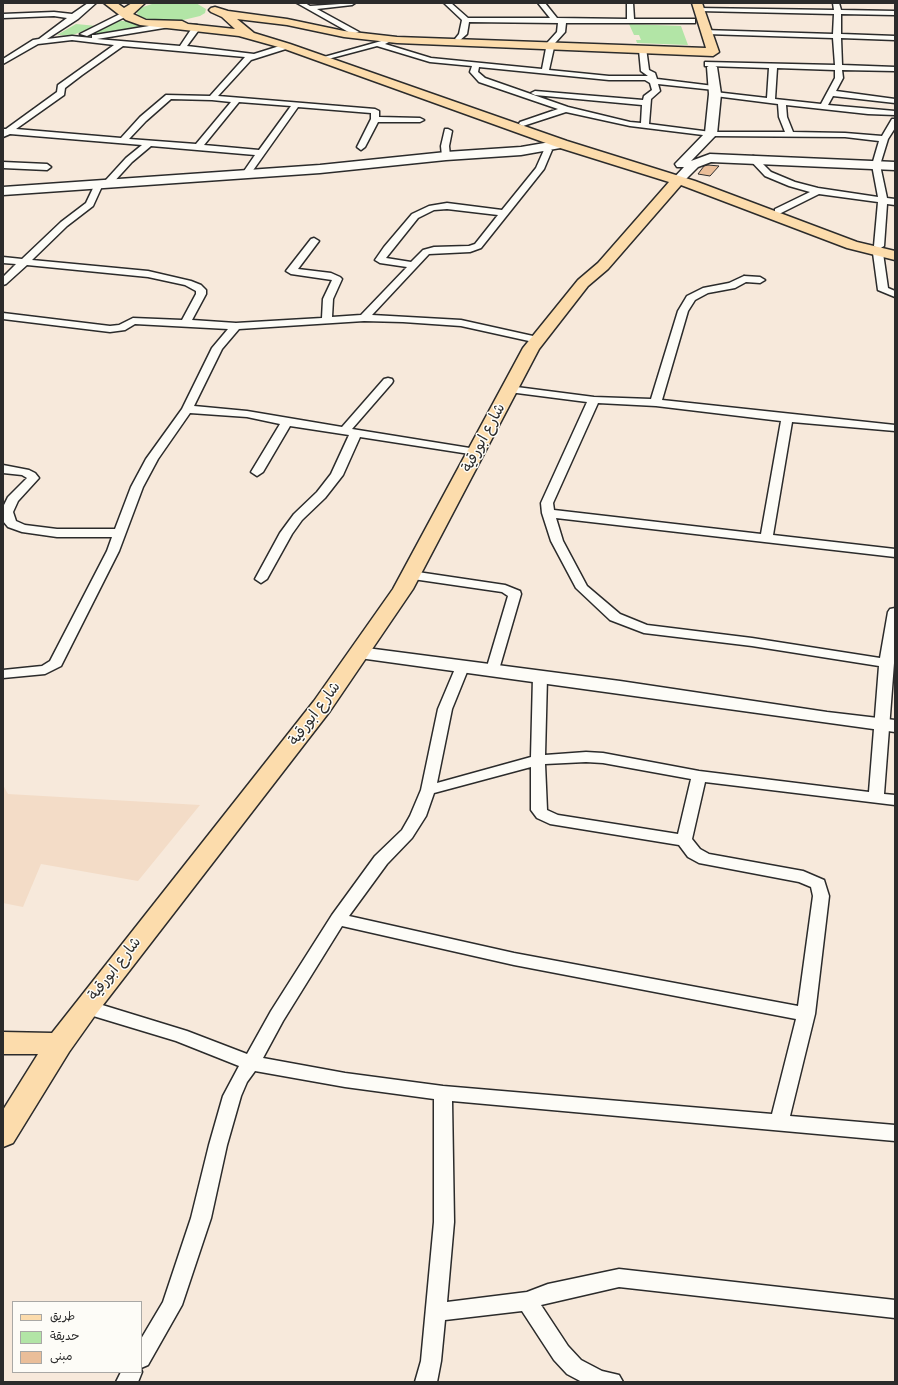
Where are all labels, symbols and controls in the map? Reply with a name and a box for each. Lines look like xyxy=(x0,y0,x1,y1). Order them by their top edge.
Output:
street label: شارع ابورقية xyxy=(458,401,510,475)
street label: شارع ابورقية xyxy=(285,679,345,749)
street label: شارع ابورقية xyxy=(85,934,145,1004)
legend xyxy=(12,1301,142,1373)
text: طريق xyxy=(50,1309,75,1323)
text: حديقة xyxy=(50,1329,79,1343)
text: مبنى xyxy=(50,1349,73,1363)

